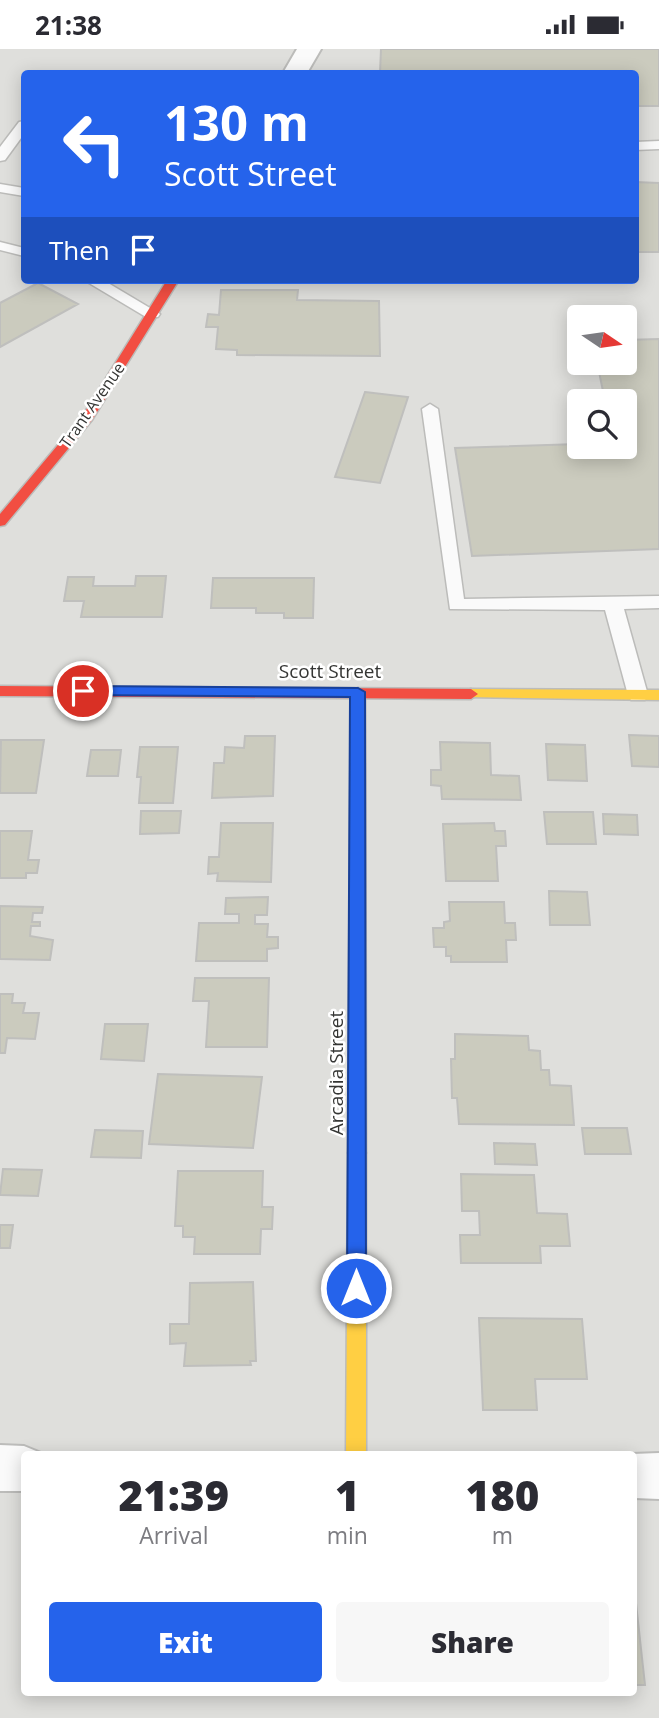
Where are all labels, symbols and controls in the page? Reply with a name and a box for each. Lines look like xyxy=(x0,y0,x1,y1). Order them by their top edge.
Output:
text: 21:38 xyxy=(35,7,102,43)
text: 130 m xyxy=(164,89,309,155)
icon: left xyxy=(49,98,140,189)
text: Scott Street xyxy=(164,152,337,195)
icon: arrive xyxy=(124,231,162,269)
text: Then xyxy=(49,232,110,268)
north arrow xyxy=(567,305,637,375)
map controls xyxy=(567,305,637,459)
street label: Trant Avenue xyxy=(54,358,130,452)
button: search xyxy=(567,389,637,459)
street label: Scott Street xyxy=(279,658,381,684)
pin xyxy=(53,661,113,721)
icon: arrive xyxy=(64,672,102,710)
street label: Arcadia Street xyxy=(323,1011,349,1135)
position arrow xyxy=(319,1251,393,1325)
text: 21:39 xyxy=(119,1466,229,1523)
text: 1 xyxy=(335,1466,360,1523)
text: 180 xyxy=(466,1466,539,1523)
text: Arrival xyxy=(139,1519,209,1551)
text: min xyxy=(327,1519,368,1551)
text: m xyxy=(492,1519,513,1551)
button: Exit xyxy=(49,1602,322,1682)
button: Share xyxy=(336,1602,609,1682)

